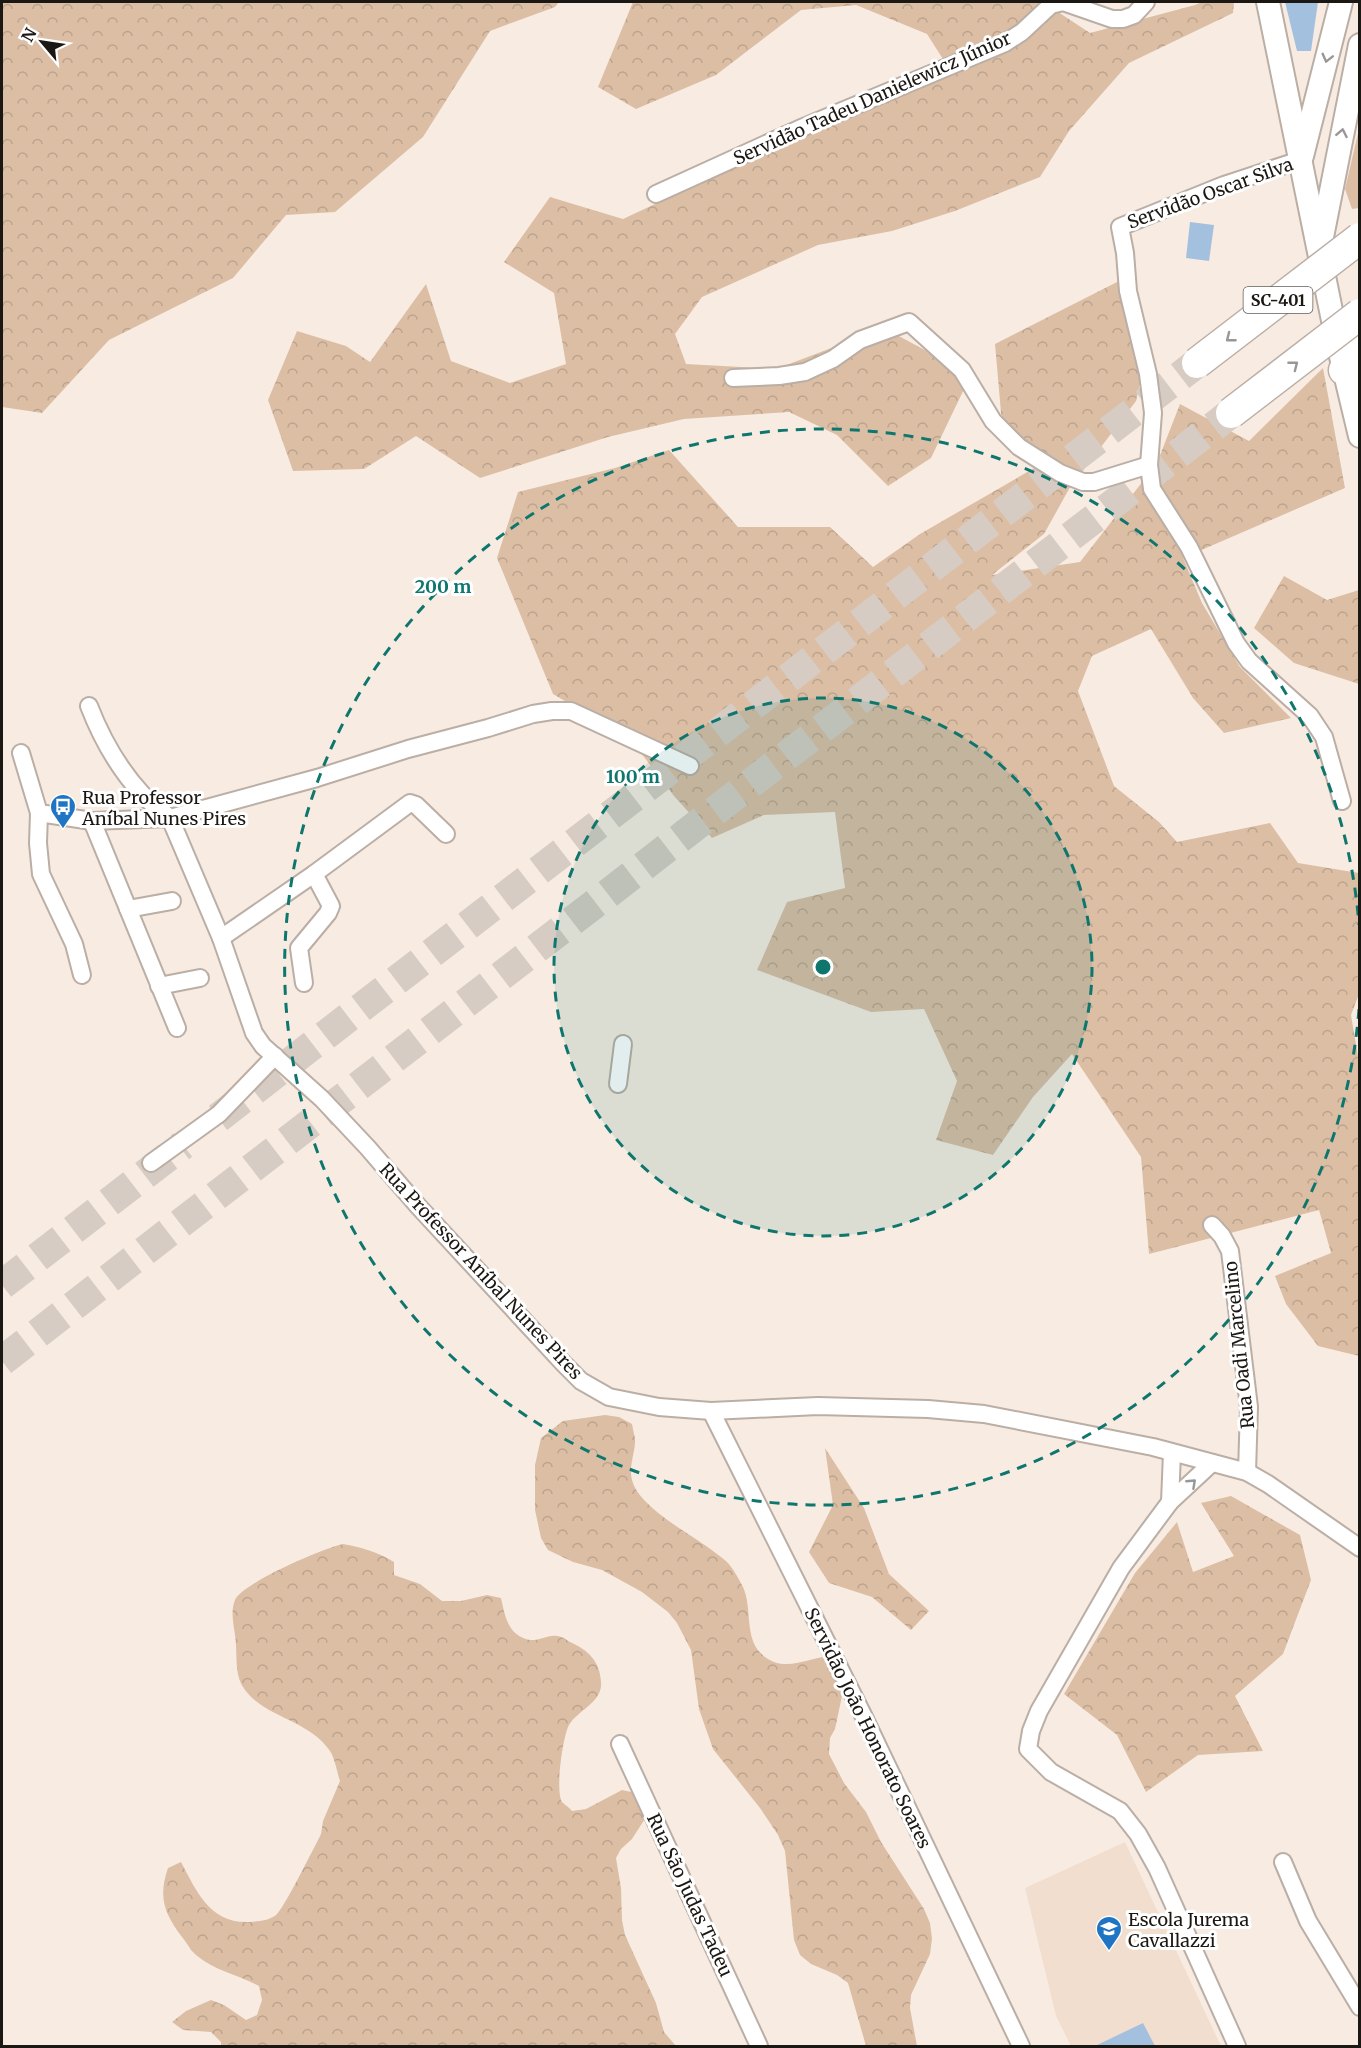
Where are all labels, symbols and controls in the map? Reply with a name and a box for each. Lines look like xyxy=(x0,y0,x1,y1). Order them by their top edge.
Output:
north arrow xyxy=(12,12,72,72)
text: N xyxy=(17,24,41,45)
street label: Servidão Tadeu Danielewicz Júnior xyxy=(730,26,1014,170)
one-way arrow xyxy=(1321,53,1334,63)
one-way arrow xyxy=(1335,128,1348,138)
street label: Servidão Oscar Silva xyxy=(1124,152,1296,234)
road number: SC-401 xyxy=(1244,287,1312,313)
one-way arrow xyxy=(1226,330,1237,341)
one-way arrow xyxy=(1287,361,1298,372)
text: 200 m xyxy=(415,575,471,598)
text: 100 m xyxy=(606,765,660,788)
place label: Rua Professor Aníbal Nunes Pires xyxy=(81,786,246,830)
bus stop icon: Rua Professor Aníbal Nunes Pires xyxy=(48,792,78,830)
centre of rings xyxy=(813,957,833,977)
street label: Rua Professor Aníbal Nunes Pires xyxy=(375,1158,588,1384)
street label: Rua Oadi Marcelino xyxy=(1219,1260,1259,1430)
one-way arrow xyxy=(1185,1479,1195,1490)
street label: Servidão João Honorato Soares xyxy=(800,1604,936,1852)
street label: Rua São Judas Tadeu xyxy=(642,1810,738,1980)
place label: Escola Jurema Cavallazzi xyxy=(1128,1908,1249,1952)
school or university icon: Escola Jurema Cavallazzi xyxy=(1094,1914,1124,1952)

